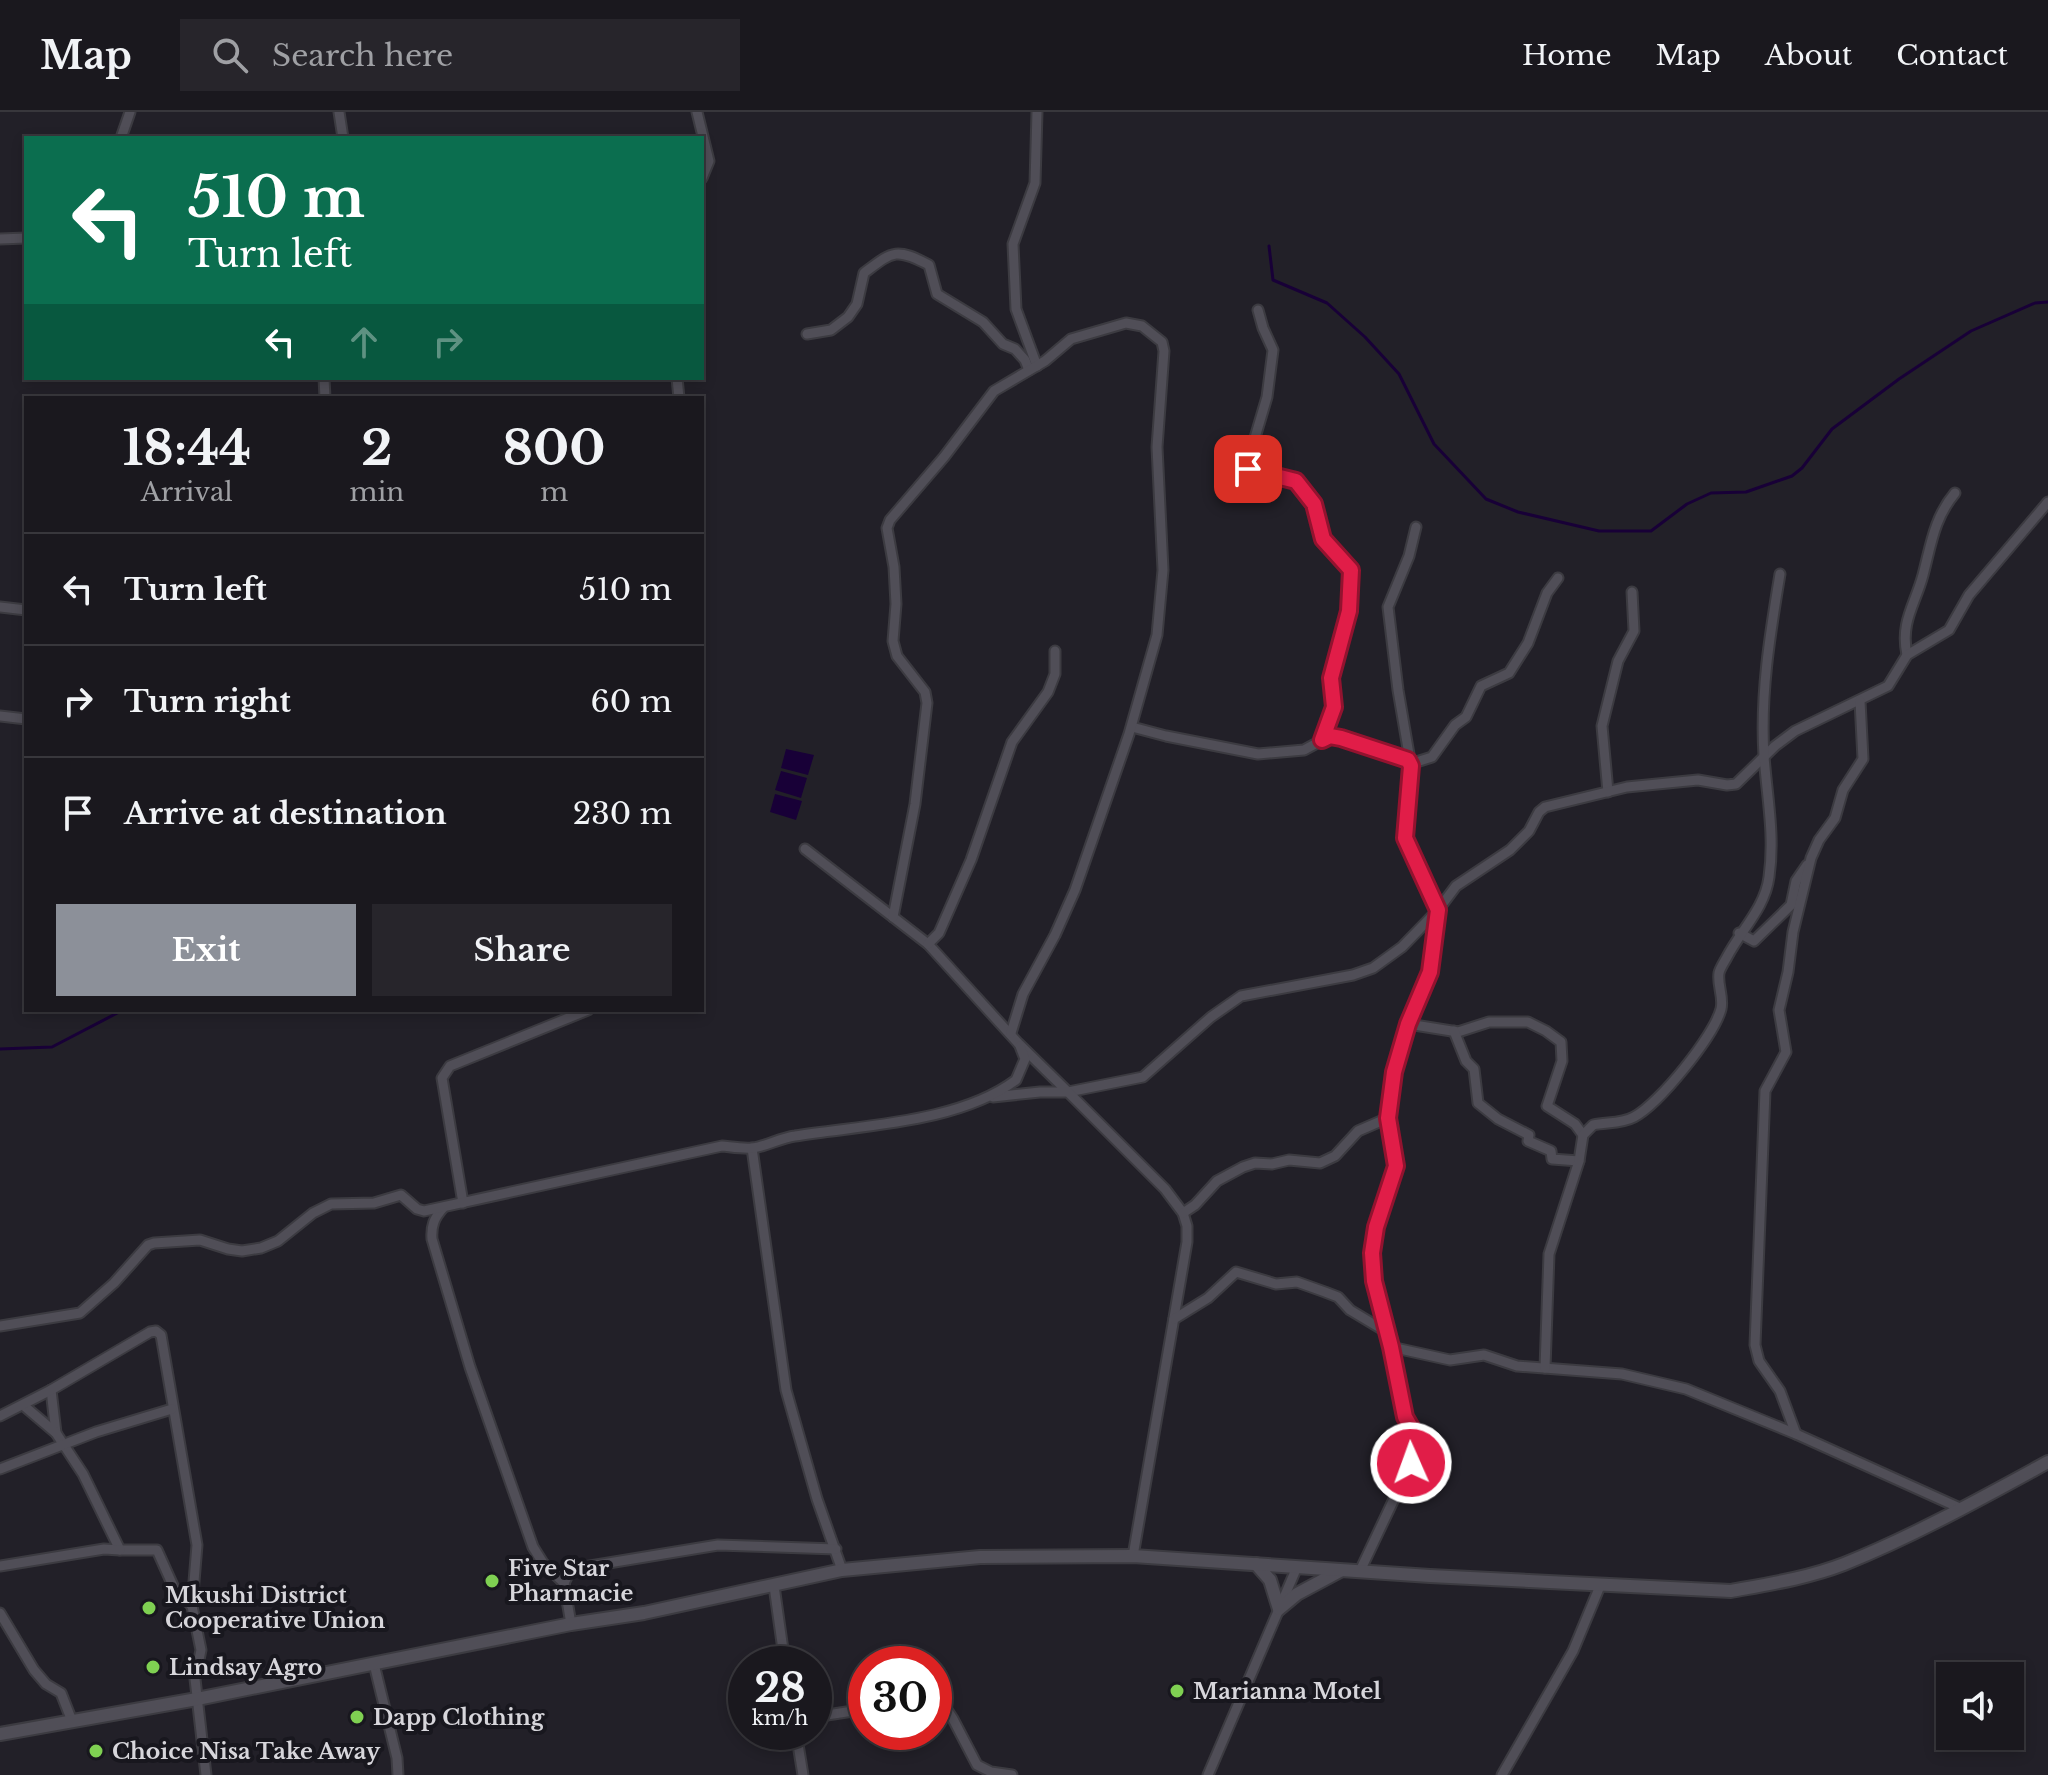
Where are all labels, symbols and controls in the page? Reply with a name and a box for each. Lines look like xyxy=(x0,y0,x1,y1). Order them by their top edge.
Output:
search box xyxy=(180,19,740,91)
text: Map xyxy=(40,32,132,79)
icon: search xyxy=(208,33,252,77)
text: Search here xyxy=(272,37,453,74)
text: Home xyxy=(1522,38,1612,73)
text: Map xyxy=(1656,38,1721,73)
text: About xyxy=(1765,38,1852,73)
text: Contact xyxy=(1896,38,2008,73)
text: 510 m xyxy=(188,163,365,232)
icon: left xyxy=(56,168,160,272)
text: Turn left xyxy=(188,232,352,277)
icon: left xyxy=(258,320,302,364)
icon: ahead xyxy=(342,320,386,364)
icon: right xyxy=(426,320,470,364)
text: 18:44 xyxy=(122,418,251,478)
text: 2 xyxy=(361,418,393,478)
text: 800 xyxy=(503,418,606,478)
pin xyxy=(1214,435,1282,503)
icon: arrive xyxy=(1226,447,1270,491)
text: Arrival xyxy=(141,476,233,508)
text: min xyxy=(350,476,404,508)
text: m xyxy=(540,476,568,508)
icon: left xyxy=(56,567,100,611)
text: Turn left xyxy=(124,571,267,608)
text: 510 m xyxy=(579,571,672,608)
icon: right xyxy=(56,679,100,723)
text: Turn right xyxy=(124,683,291,720)
text: 60 m xyxy=(590,683,672,720)
icon: arrive xyxy=(56,791,100,835)
text: Arrive at destination xyxy=(124,795,447,832)
text: 230 m xyxy=(573,795,672,832)
button: Exit xyxy=(56,904,356,996)
button: Share xyxy=(372,904,672,996)
position arrow xyxy=(1369,1421,1453,1505)
place label: Five Star Pharmacie xyxy=(508,1555,633,1607)
marker: Five Star Pharmacie xyxy=(483,1572,501,1590)
place label: Mkushi District Cooperative Union xyxy=(165,1582,385,1634)
marker: Mkushi District Cooperative Union xyxy=(140,1599,158,1617)
speed limit sign: 30 xyxy=(848,1646,952,1750)
place label: Lindsay Agro xyxy=(169,1654,322,1681)
marker: Lindsay Agro xyxy=(144,1658,162,1676)
map controls xyxy=(1936,1662,2024,1750)
button: sound xyxy=(1936,1662,2024,1750)
text: 28 xyxy=(754,1663,806,1713)
place label: Marianna Motel xyxy=(1193,1678,1381,1705)
marker: Marianna Motel xyxy=(1168,1682,1186,1700)
place label: Dapp Clothing xyxy=(373,1704,545,1731)
text: km/h xyxy=(752,1706,808,1730)
marker: Dapp Clothing xyxy=(348,1708,366,1726)
place label: Choice Nisa Take Away xyxy=(112,1738,381,1765)
marker: Choice Nisa Take Away xyxy=(87,1742,105,1760)

